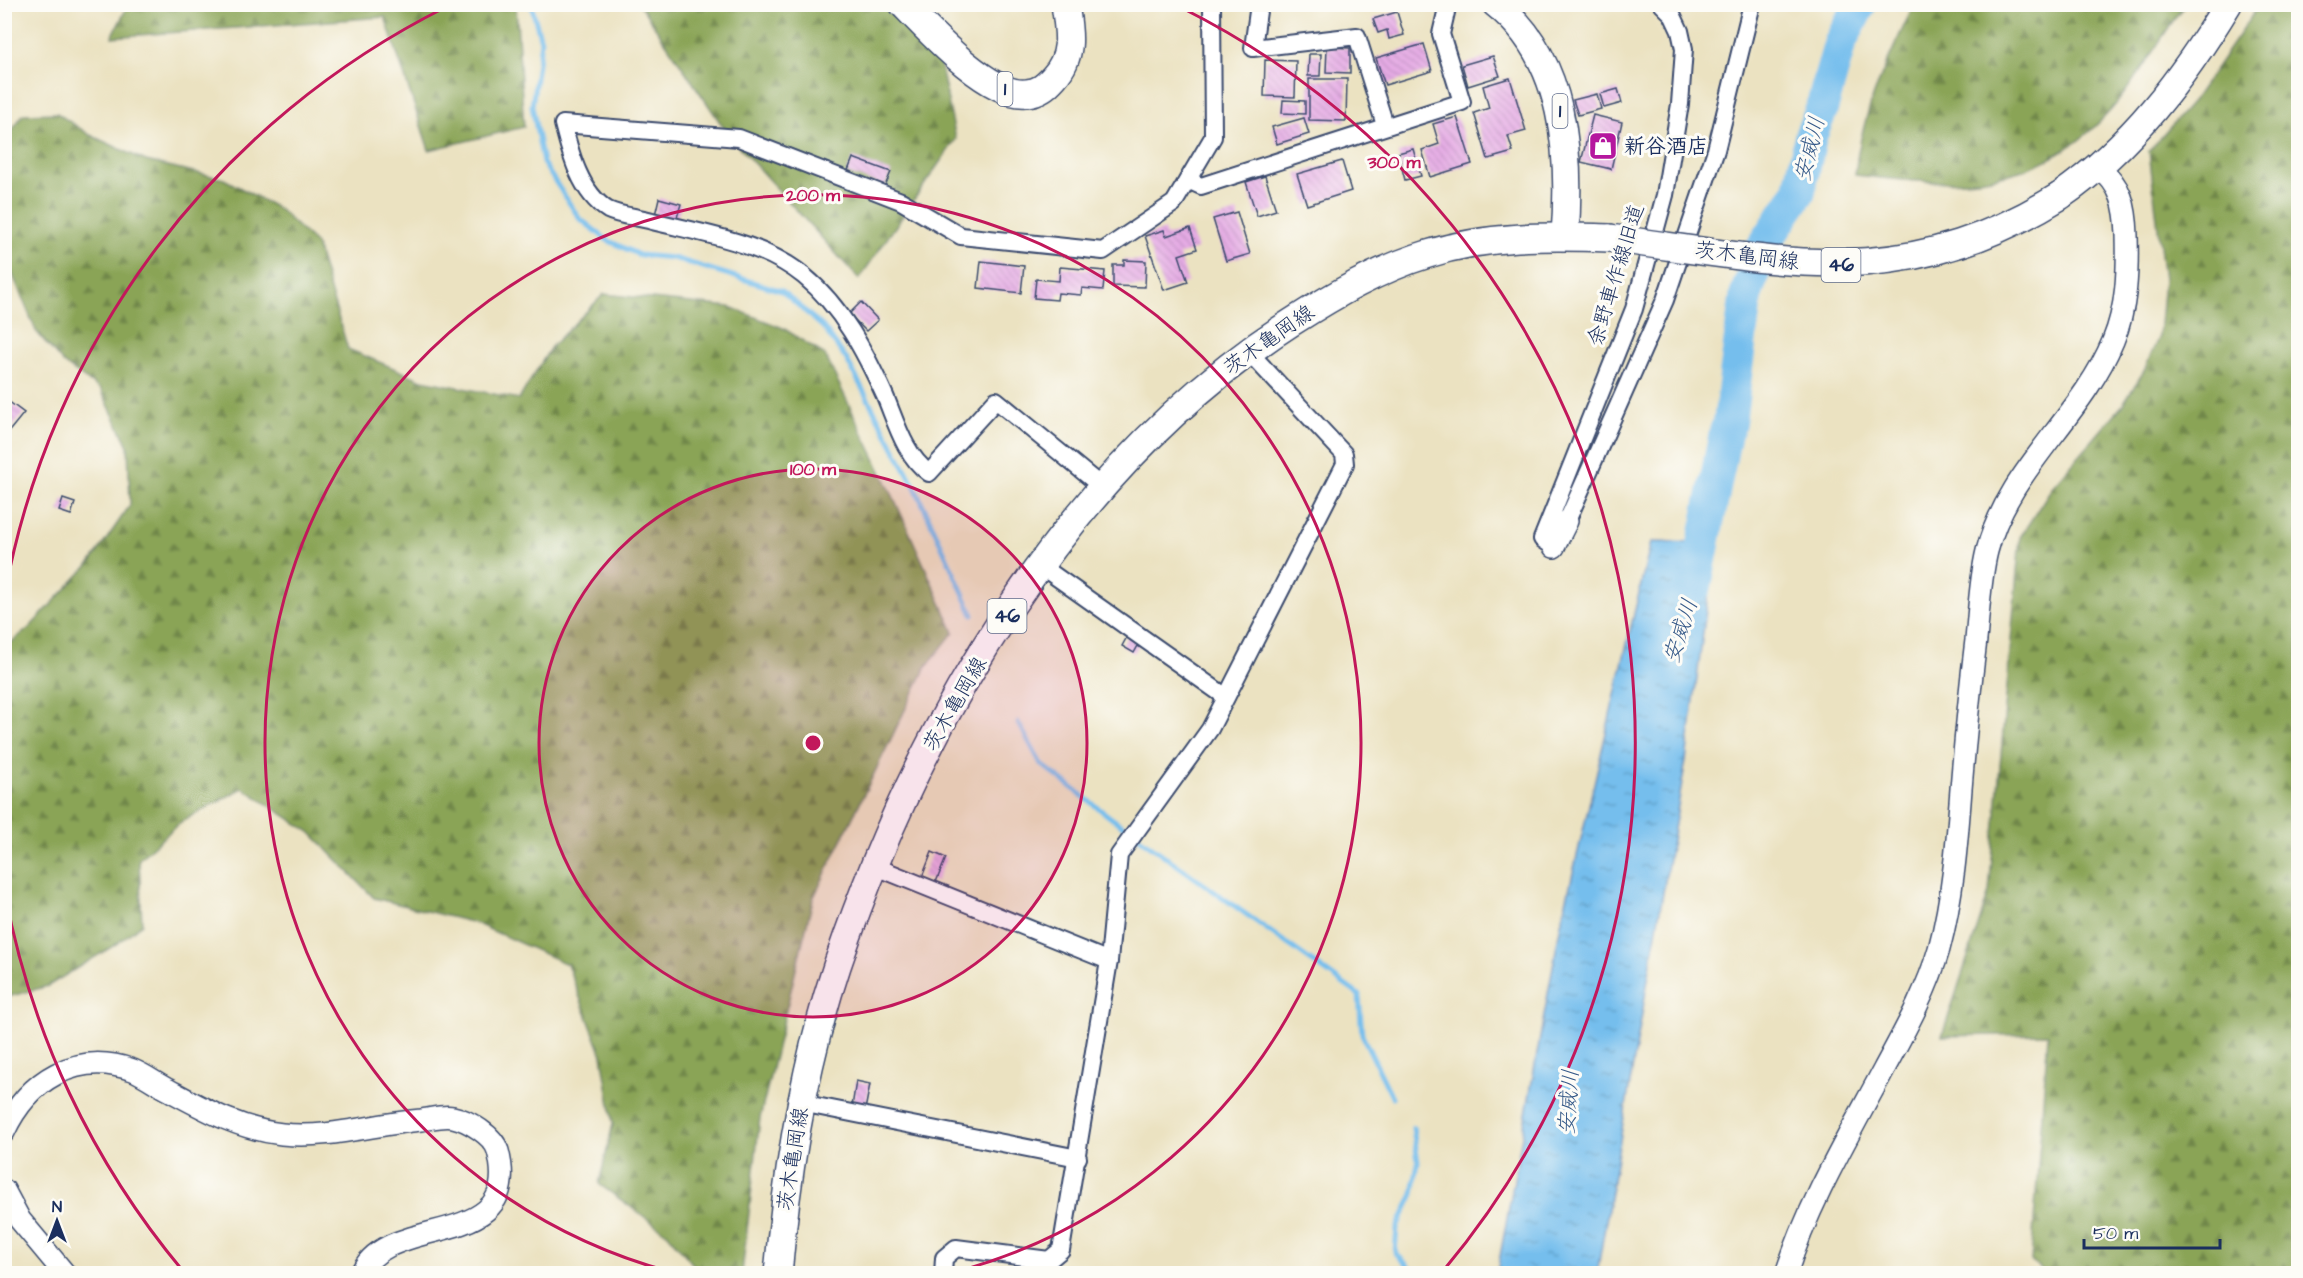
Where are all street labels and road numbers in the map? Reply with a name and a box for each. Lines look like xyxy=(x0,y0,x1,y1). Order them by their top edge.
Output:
road number: 1 xyxy=(998,72,1012,106)
road number: 1 xyxy=(1552,94,1568,128)
street label: 余野車作線旧道 xyxy=(1581,200,1651,350)
street label: 茨木亀岡線 xyxy=(1693,235,1801,277)
road number: 46 xyxy=(1822,248,1860,282)
street label: 茨木亀岡線 xyxy=(1218,298,1320,382)
road number: 46 xyxy=(988,599,1026,633)
street label: 茨木亀岡線 xyxy=(916,651,994,757)
street label: 茨木亀岡線 xyxy=(770,1105,816,1213)

